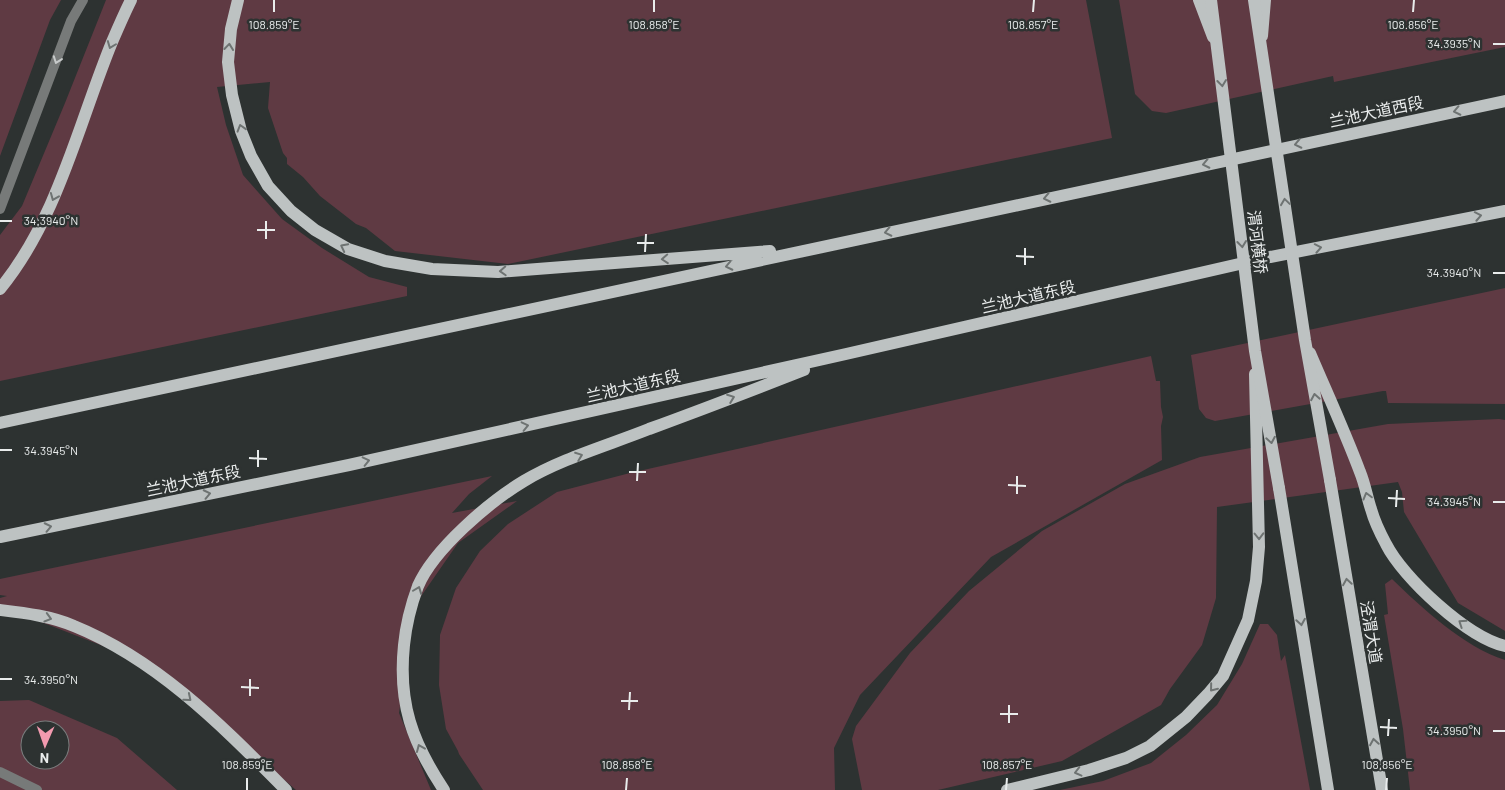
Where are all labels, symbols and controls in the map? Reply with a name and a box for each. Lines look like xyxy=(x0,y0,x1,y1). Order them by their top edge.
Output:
text: 108.859°E xyxy=(248,17,300,31)
text: 108.858°E xyxy=(628,17,680,31)
text: 108.857°E xyxy=(1008,17,1058,31)
text: 108.856°E xyxy=(1387,17,1439,31)
text: 34.3935°N xyxy=(1427,36,1481,50)
one-way arrow xyxy=(107,40,117,49)
one-way arrow xyxy=(224,43,235,51)
one-way arrow xyxy=(53,56,63,64)
one-way arrow xyxy=(1216,79,1227,87)
street label: 兰池大道西段 xyxy=(1327,92,1425,130)
one-way arrow xyxy=(1453,105,1462,116)
one-way arrow xyxy=(236,124,246,133)
one-way arrow xyxy=(1294,138,1303,149)
one-way arrow xyxy=(1201,158,1210,169)
one-way arrow xyxy=(50,192,61,201)
one-way arrow xyxy=(1042,192,1051,203)
one-way arrow xyxy=(1280,198,1290,207)
street label: 渭河横桥 xyxy=(1245,209,1271,275)
one-way arrow xyxy=(1473,211,1482,222)
text: 34.3940°N xyxy=(24,213,78,227)
one-way arrow xyxy=(884,227,892,237)
one-way arrow xyxy=(1236,241,1247,249)
one-way arrow xyxy=(340,243,349,253)
one-way arrow xyxy=(1314,243,1323,253)
one-way arrow xyxy=(661,253,669,264)
one-way arrow xyxy=(725,261,734,271)
text: 34.3940°N xyxy=(1427,265,1481,279)
one-way arrow xyxy=(499,266,507,277)
street label: 兰池大道东段 xyxy=(979,276,1077,316)
street label: 兰池大道东段 xyxy=(584,365,682,405)
one-way arrow xyxy=(1311,393,1321,402)
one-way arrow xyxy=(726,394,735,404)
one-way arrow xyxy=(520,421,529,432)
one-way arrow xyxy=(1265,435,1275,444)
text: 34.3945°N xyxy=(24,443,78,457)
one-way arrow xyxy=(574,452,583,463)
one-way arrow xyxy=(362,456,371,467)
street label: 兰池大道东段 xyxy=(144,461,242,499)
one-way arrow xyxy=(203,489,211,500)
one-way arrow xyxy=(1363,492,1373,500)
text: 34.3945°N xyxy=(1427,494,1481,508)
one-way arrow xyxy=(43,522,52,532)
one-way arrow xyxy=(1254,532,1264,540)
one-way arrow xyxy=(1343,577,1353,586)
one-way arrow xyxy=(411,586,422,595)
street label: 泾渭大道 xyxy=(1358,599,1386,665)
one-way arrow xyxy=(43,613,51,623)
one-way arrow xyxy=(1295,618,1306,626)
one-way arrow xyxy=(1459,620,1468,629)
text: 34.3950°N xyxy=(24,672,78,686)
one-way arrow xyxy=(1209,683,1218,692)
one-way arrow xyxy=(182,692,191,700)
north arrow xyxy=(20,720,70,770)
text: 34.3950°N xyxy=(1427,723,1481,737)
one-way arrow xyxy=(1369,738,1379,746)
one-way arrow xyxy=(416,744,426,753)
text: N xyxy=(40,750,49,767)
text: 108.859°E xyxy=(221,757,273,771)
text: 108.858°E xyxy=(601,757,653,771)
text: 108.857°E xyxy=(982,757,1032,771)
text: 108.856°E xyxy=(1361,757,1413,771)
one-way arrow xyxy=(1073,766,1082,777)

